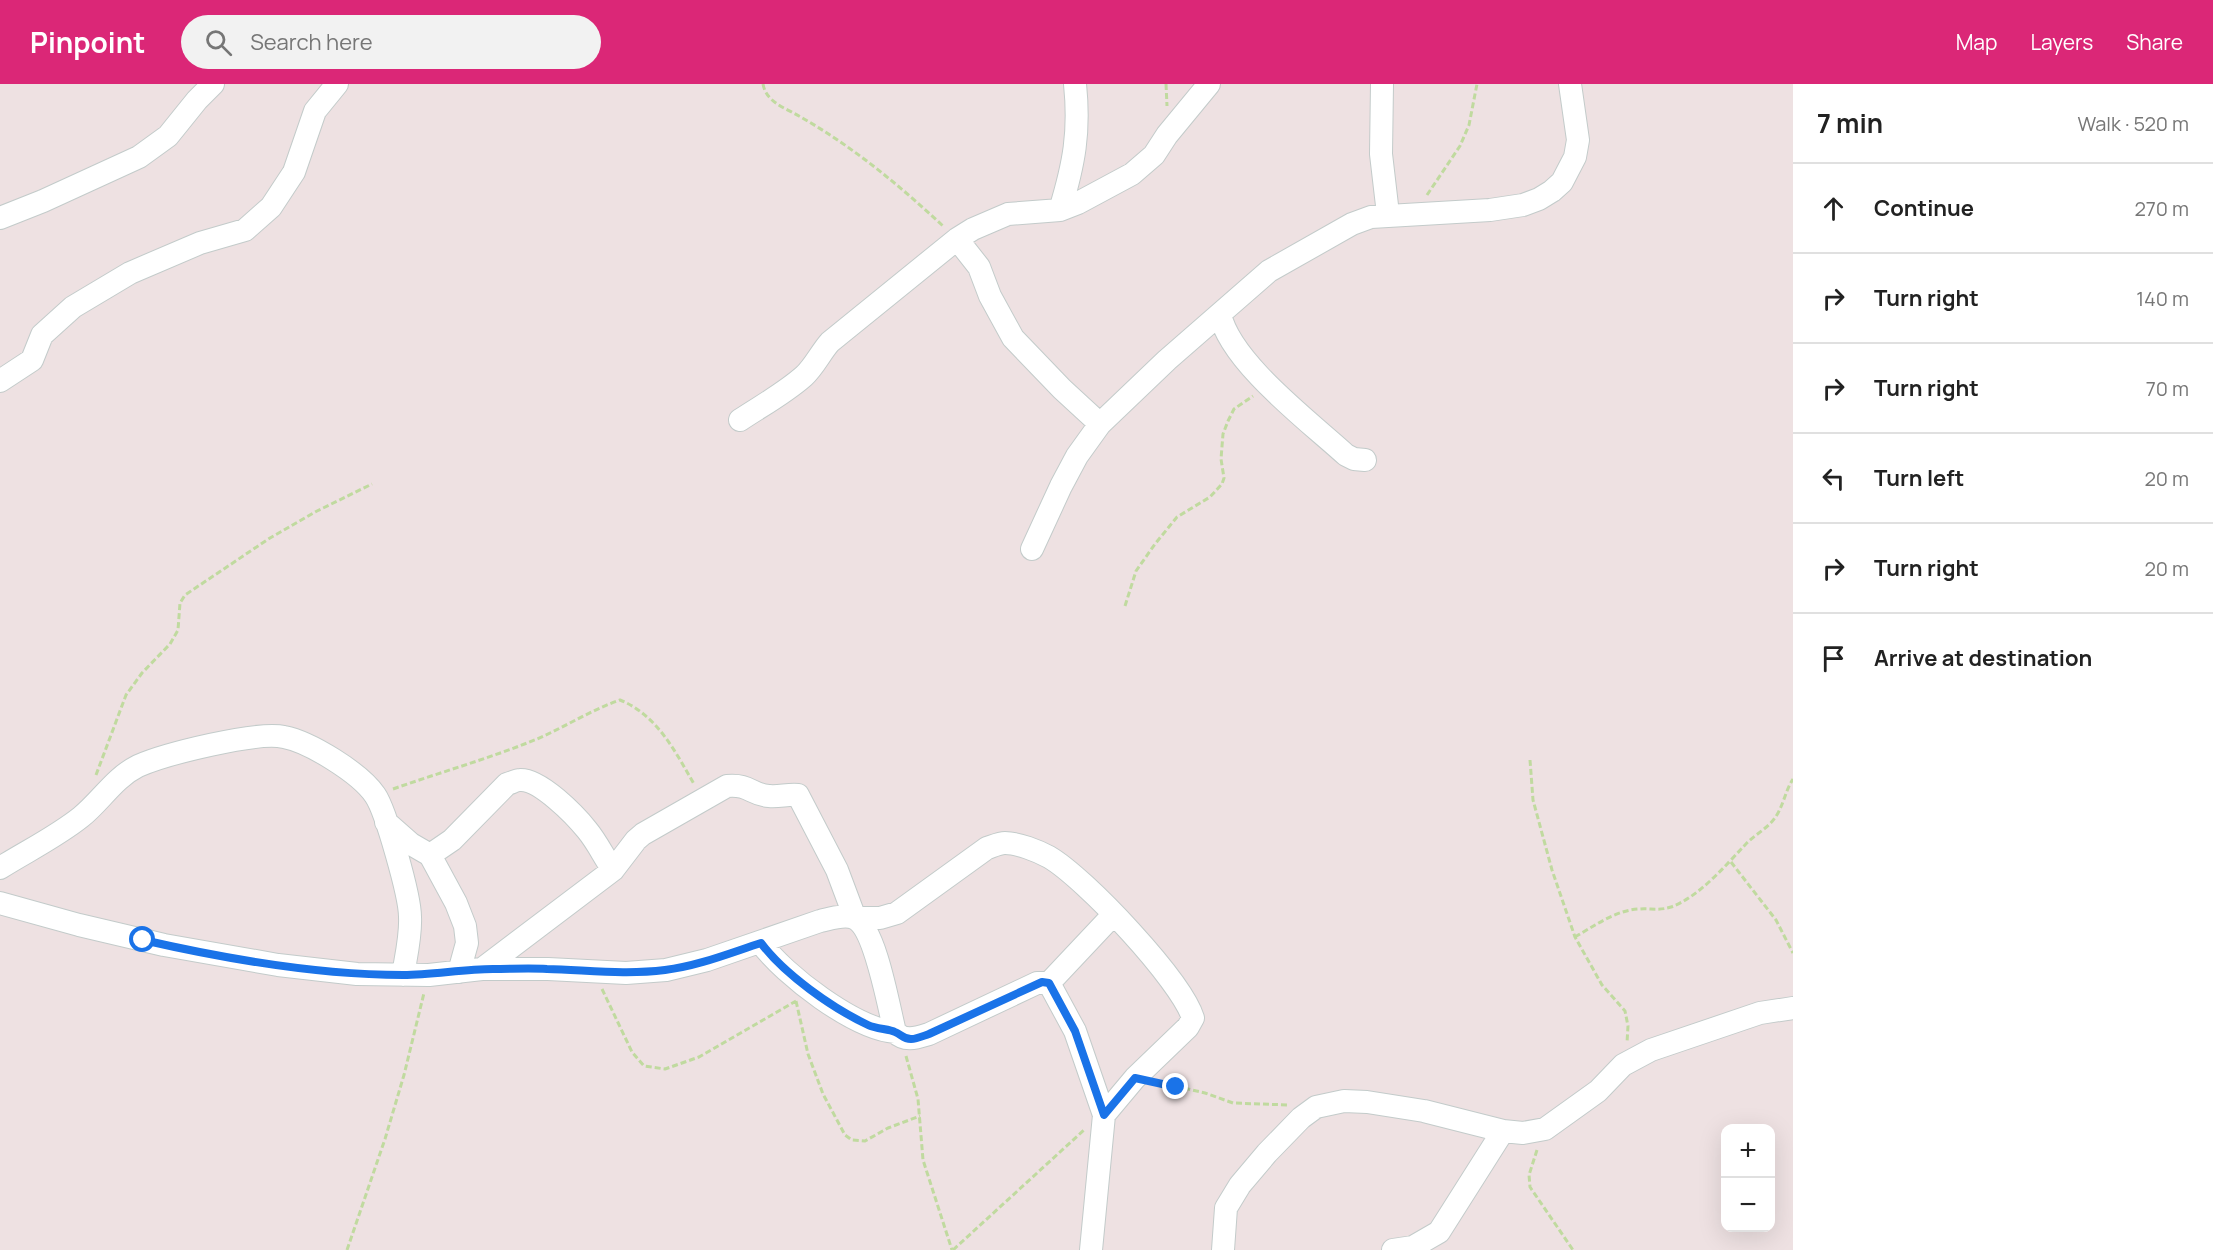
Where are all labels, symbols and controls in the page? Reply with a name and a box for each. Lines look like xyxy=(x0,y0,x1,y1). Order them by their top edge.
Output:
search box xyxy=(181,15,601,69)
text: Pinpoint xyxy=(30,23,145,61)
icon: search xyxy=(202,26,235,59)
text: Search here xyxy=(250,27,373,57)
text: Map xyxy=(1956,28,1997,56)
text: Layers xyxy=(2030,28,2093,56)
text: Share xyxy=(2126,28,2183,56)
text: 7 min xyxy=(1817,105,1883,141)
text: Walk · 520 m xyxy=(2077,110,2189,137)
icon: ahead xyxy=(1817,192,1850,225)
text: Continue xyxy=(1874,193,1974,223)
text: 270 m xyxy=(2134,195,2189,222)
icon: right xyxy=(1817,282,1850,315)
text: Turn right xyxy=(1874,283,1979,313)
text: 140 m xyxy=(2136,285,2189,312)
icon: right xyxy=(1817,372,1850,405)
text: Turn right xyxy=(1874,373,1979,403)
text: 70 m xyxy=(2146,375,2189,402)
icon: left xyxy=(1817,462,1850,495)
text: Turn left xyxy=(1874,463,1964,493)
text: 20 m xyxy=(2144,465,2189,492)
icon: right xyxy=(1817,552,1850,585)
text: Turn right xyxy=(1874,553,1979,583)
text: 20 m xyxy=(2144,555,2189,582)
icon: arrive xyxy=(1817,642,1850,675)
text: Arrive at destination xyxy=(1874,643,2092,673)
route start xyxy=(129,926,155,952)
route end xyxy=(1162,1073,1188,1099)
map controls xyxy=(1721,1124,1775,1232)
button: + xyxy=(1721,1124,1775,1178)
button: − xyxy=(1721,1178,1775,1232)

